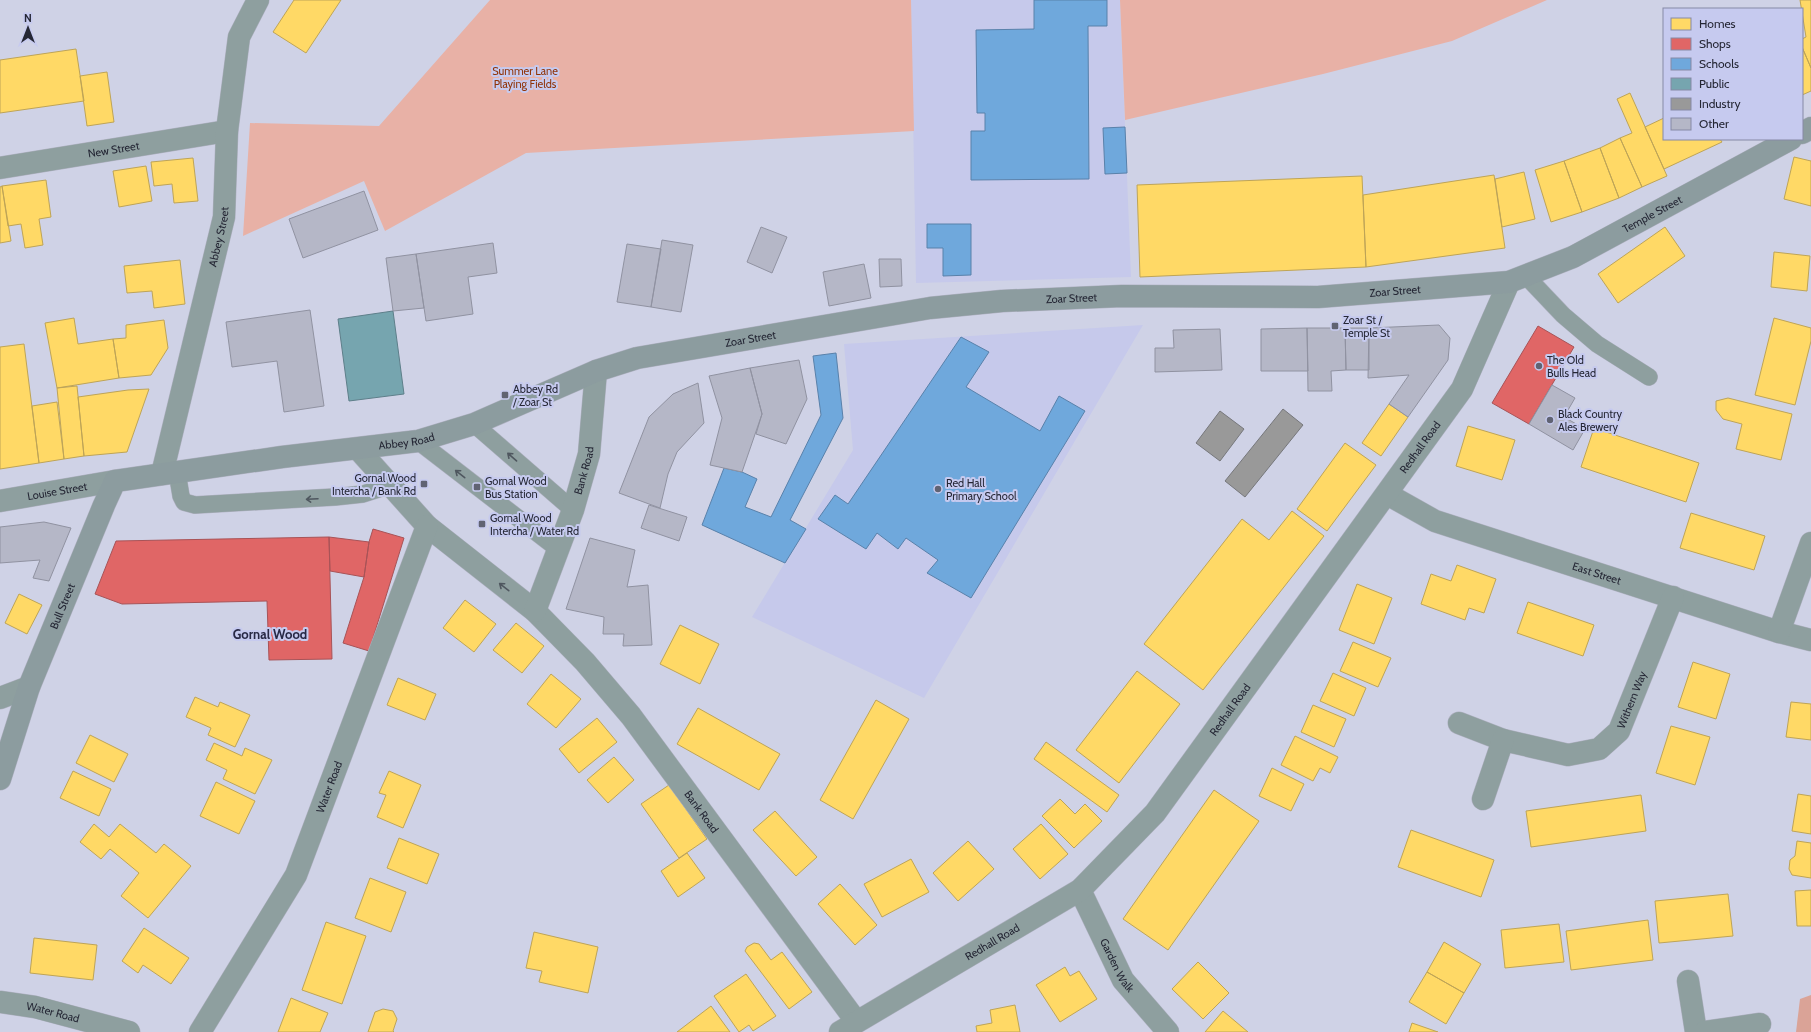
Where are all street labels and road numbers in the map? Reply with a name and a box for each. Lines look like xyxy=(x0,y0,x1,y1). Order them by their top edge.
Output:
street label: New Street xyxy=(87,138,141,161)
street label: Temple Street xyxy=(1620,192,1685,236)
street label: Abbey Street xyxy=(205,206,231,268)
street label: Zoar Street xyxy=(1369,282,1422,300)
street label: Zoar Street xyxy=(1045,290,1098,306)
street label: Zoar Street xyxy=(724,327,777,350)
street label: Redhall Road xyxy=(1396,418,1443,476)
street label: Abbey Road xyxy=(378,429,436,453)
street label: Bank Road xyxy=(571,446,597,496)
street label: Louise Street xyxy=(26,479,88,503)
street label: East Street xyxy=(1571,559,1623,588)
street label: Bull Street xyxy=(47,581,78,631)
street label: Withern Way xyxy=(1614,669,1650,731)
street label: Redhall Road xyxy=(1206,681,1253,738)
street label: Water Road xyxy=(313,759,345,815)
street label: Bank Road xyxy=(681,788,722,836)
street label: Redhall Road xyxy=(963,920,1022,963)
street label: Garden Walk xyxy=(1097,936,1137,995)
street label: Water Road xyxy=(26,999,81,1026)

